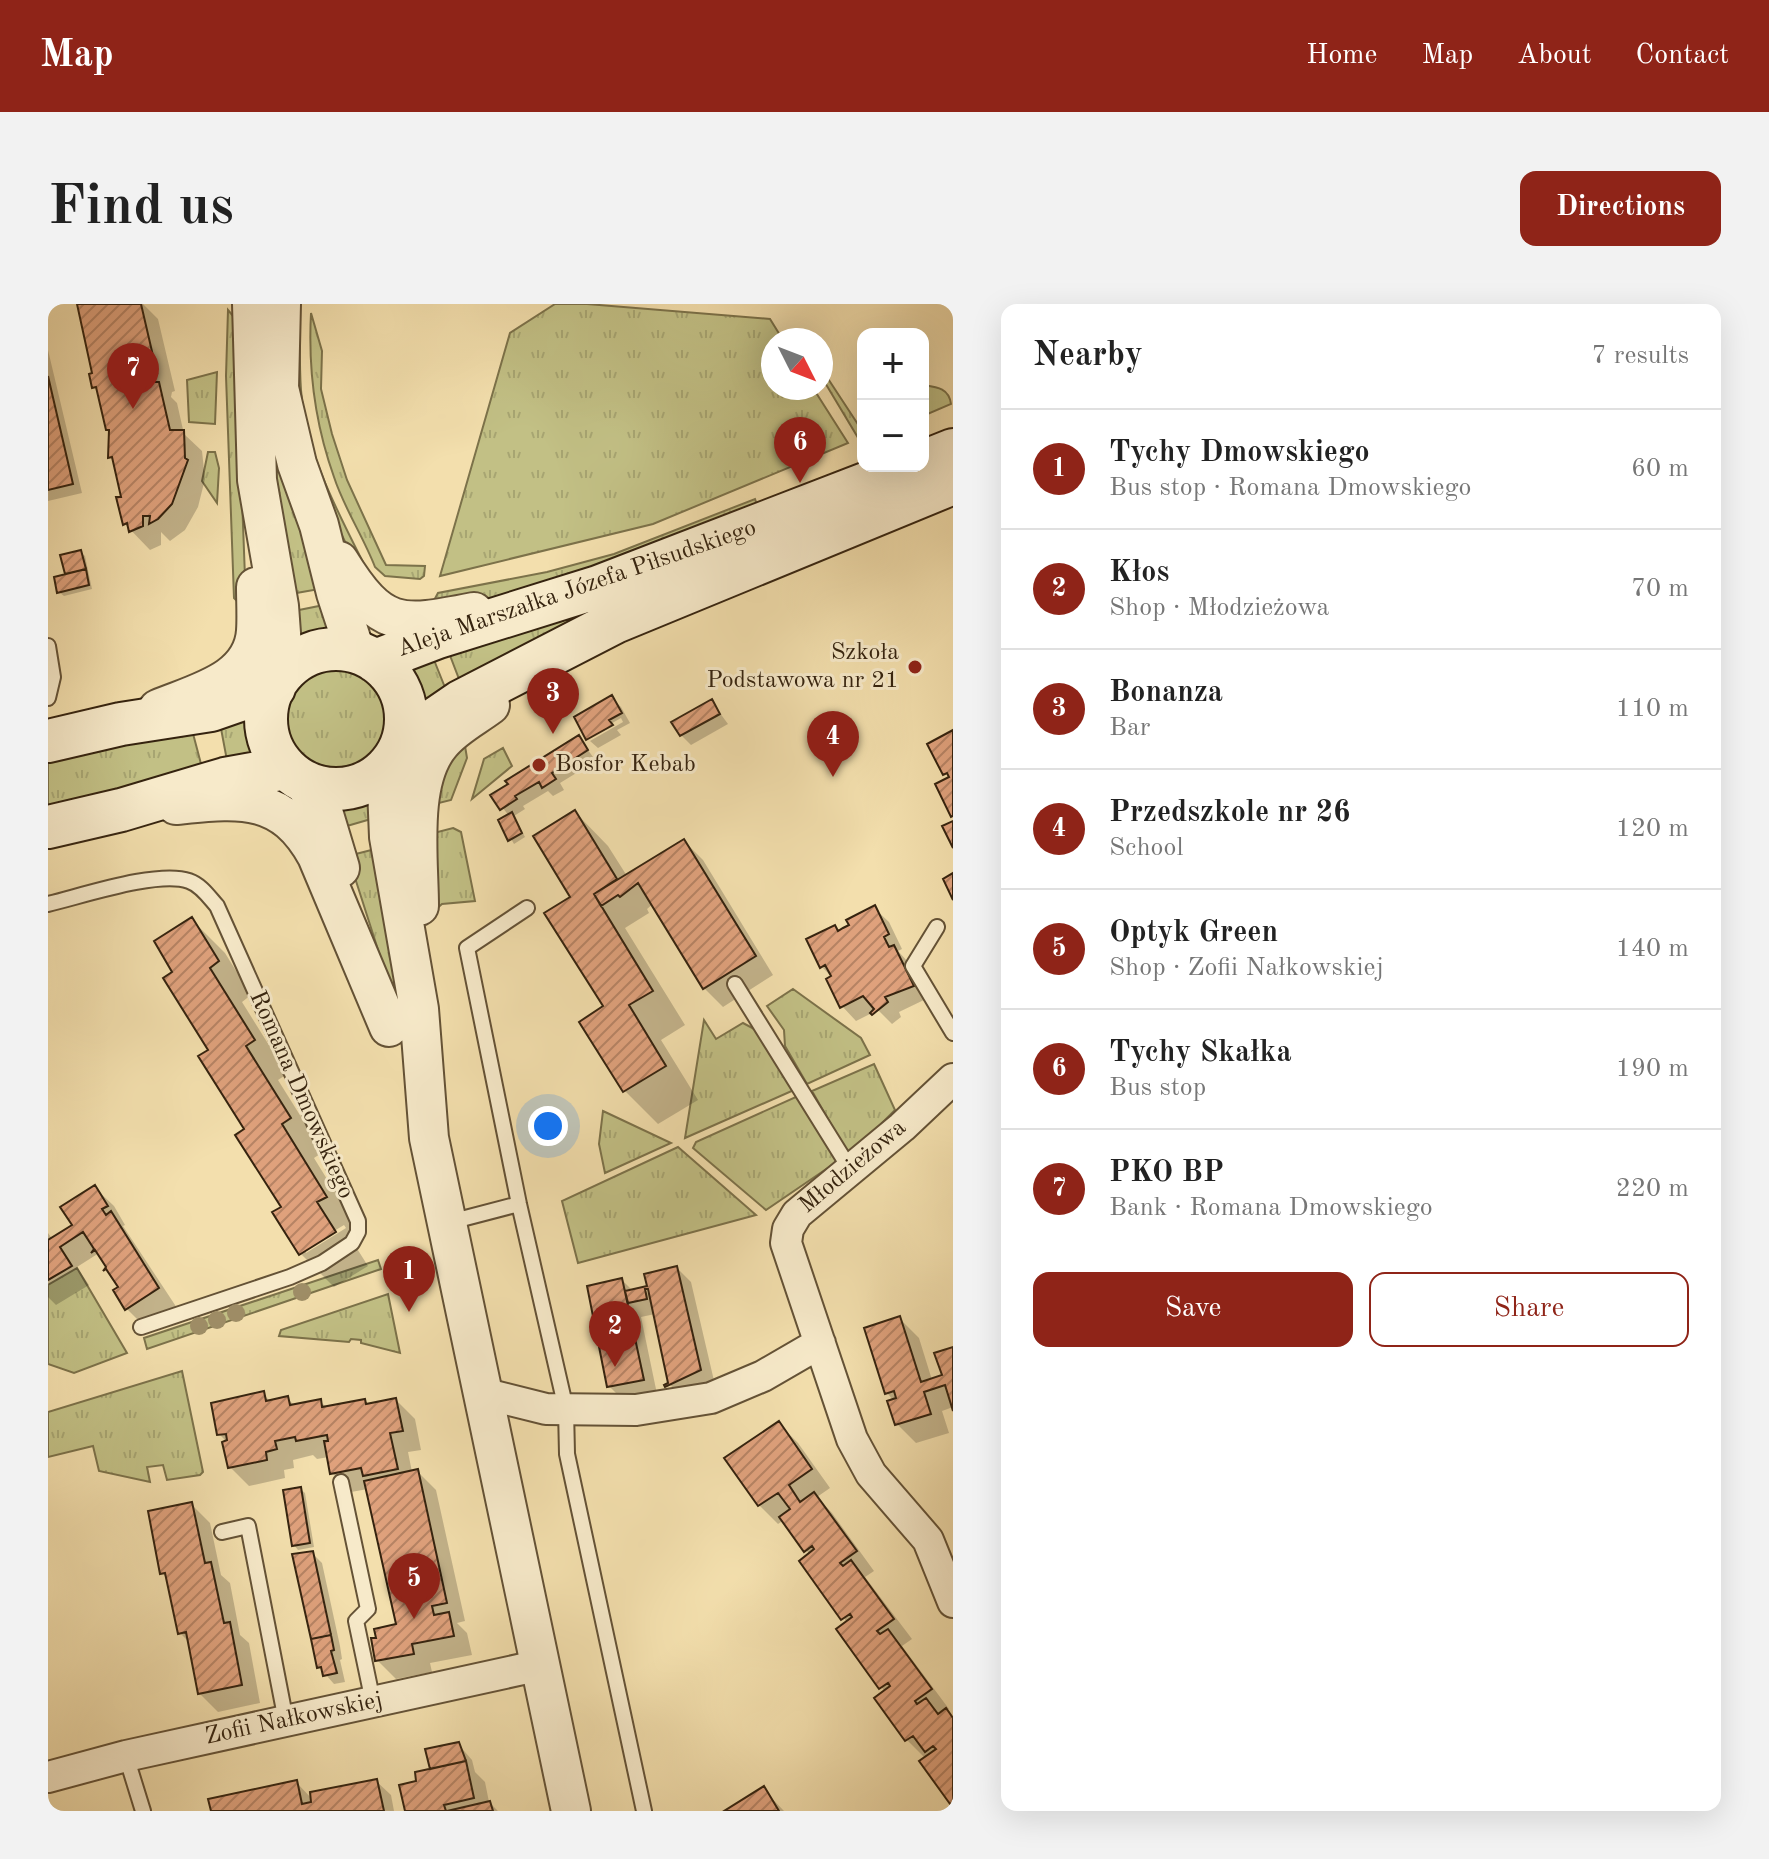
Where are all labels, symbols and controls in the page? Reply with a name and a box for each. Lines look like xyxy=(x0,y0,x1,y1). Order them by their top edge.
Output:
text: Map xyxy=(40,37,114,75)
text: Home xyxy=(1306,42,1377,70)
text: Map xyxy=(1421,42,1473,70)
text: About xyxy=(1517,42,1592,70)
text: Contact xyxy=(1636,42,1729,70)
button: Directions xyxy=(1520,171,1721,246)
text: Find us xyxy=(48,180,234,236)
north arrow xyxy=(761,328,833,400)
map controls xyxy=(857,328,929,472)
button: + xyxy=(857,328,929,400)
text: Nearby xyxy=(1033,339,1143,373)
pin: 7 xyxy=(107,343,159,409)
text: 7 results xyxy=(1591,343,1689,369)
button: − xyxy=(857,400,929,472)
pin: 6 xyxy=(774,417,826,483)
text: Tychy Dmowskiego xyxy=(1109,438,1370,468)
text: 1 xyxy=(1051,456,1067,482)
text: 60 m xyxy=(1631,456,1689,482)
text: Bus stop · Romana Dmowskiego xyxy=(1109,475,1471,501)
street label: Aleja Marszałka Józefa Piłsudskiego xyxy=(394,516,760,662)
text: Kłos xyxy=(1109,558,1169,588)
text: 2 xyxy=(1051,576,1067,602)
text: 70 m xyxy=(1631,576,1689,602)
text: Shop · Młodzieżowa xyxy=(1109,595,1329,621)
place label: Szkoła Podstawowa nr 21 xyxy=(707,641,899,693)
marker: Szkoła Podstawowa nr 21 xyxy=(906,658,924,676)
pin: 3 xyxy=(527,668,579,734)
text: Bonanza xyxy=(1109,678,1223,708)
text: 3 xyxy=(1051,696,1067,722)
text: 110 m xyxy=(1616,696,1689,722)
pin: 4 xyxy=(807,711,859,777)
text: Bar xyxy=(1109,715,1150,741)
place label: Bosfor Kebab xyxy=(555,753,696,777)
marker: Bosfor Kebab xyxy=(530,756,548,774)
text: Przedszkole nr 26 xyxy=(1109,798,1351,828)
text: 4 xyxy=(1051,816,1067,842)
text: 120 m xyxy=(1616,816,1689,842)
text: School xyxy=(1109,835,1183,861)
text: Optyk Green xyxy=(1109,918,1278,948)
text: 5 xyxy=(1051,936,1067,962)
text: 140 m xyxy=(1616,936,1689,962)
text: Shop · Zofii Nałkowskiej xyxy=(1109,955,1384,981)
street label: Romana Dmowskiego xyxy=(244,987,358,1203)
text: Tychy Skałka xyxy=(1109,1038,1292,1068)
text: 6 xyxy=(1051,1056,1067,1082)
text: 190 m xyxy=(1616,1056,1689,1082)
text: Bus stop xyxy=(1109,1075,1206,1101)
your location xyxy=(528,1106,568,1146)
street label: Młodzieżowa xyxy=(795,1116,911,1218)
text: PKO BP xyxy=(1109,1158,1224,1188)
text: 7 xyxy=(1051,1176,1067,1202)
text: 220 m xyxy=(1616,1176,1689,1202)
text: Bank · Romana Dmowskiego xyxy=(1109,1195,1433,1221)
pin: 1 xyxy=(383,1246,435,1312)
button: Save xyxy=(1033,1272,1353,1347)
button: Share xyxy=(1369,1272,1689,1347)
pin: 2 xyxy=(589,1301,641,1367)
pin: 5 xyxy=(388,1553,440,1619)
street label: Zofii Nałkowskiej xyxy=(203,1688,385,1750)

